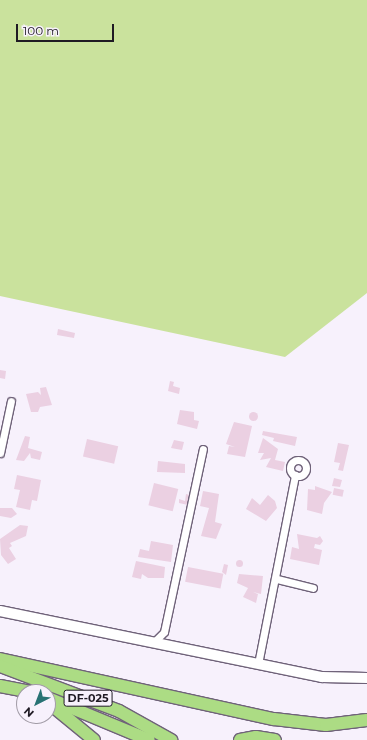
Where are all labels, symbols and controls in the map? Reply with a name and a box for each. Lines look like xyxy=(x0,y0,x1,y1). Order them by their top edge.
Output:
scale bar xyxy=(18,16,116,42)
text: 100 m xyxy=(23,23,59,38)
north arrow xyxy=(16,684,56,724)
road number: DF-025 xyxy=(63,689,113,707)
text: N xyxy=(21,704,37,720)

